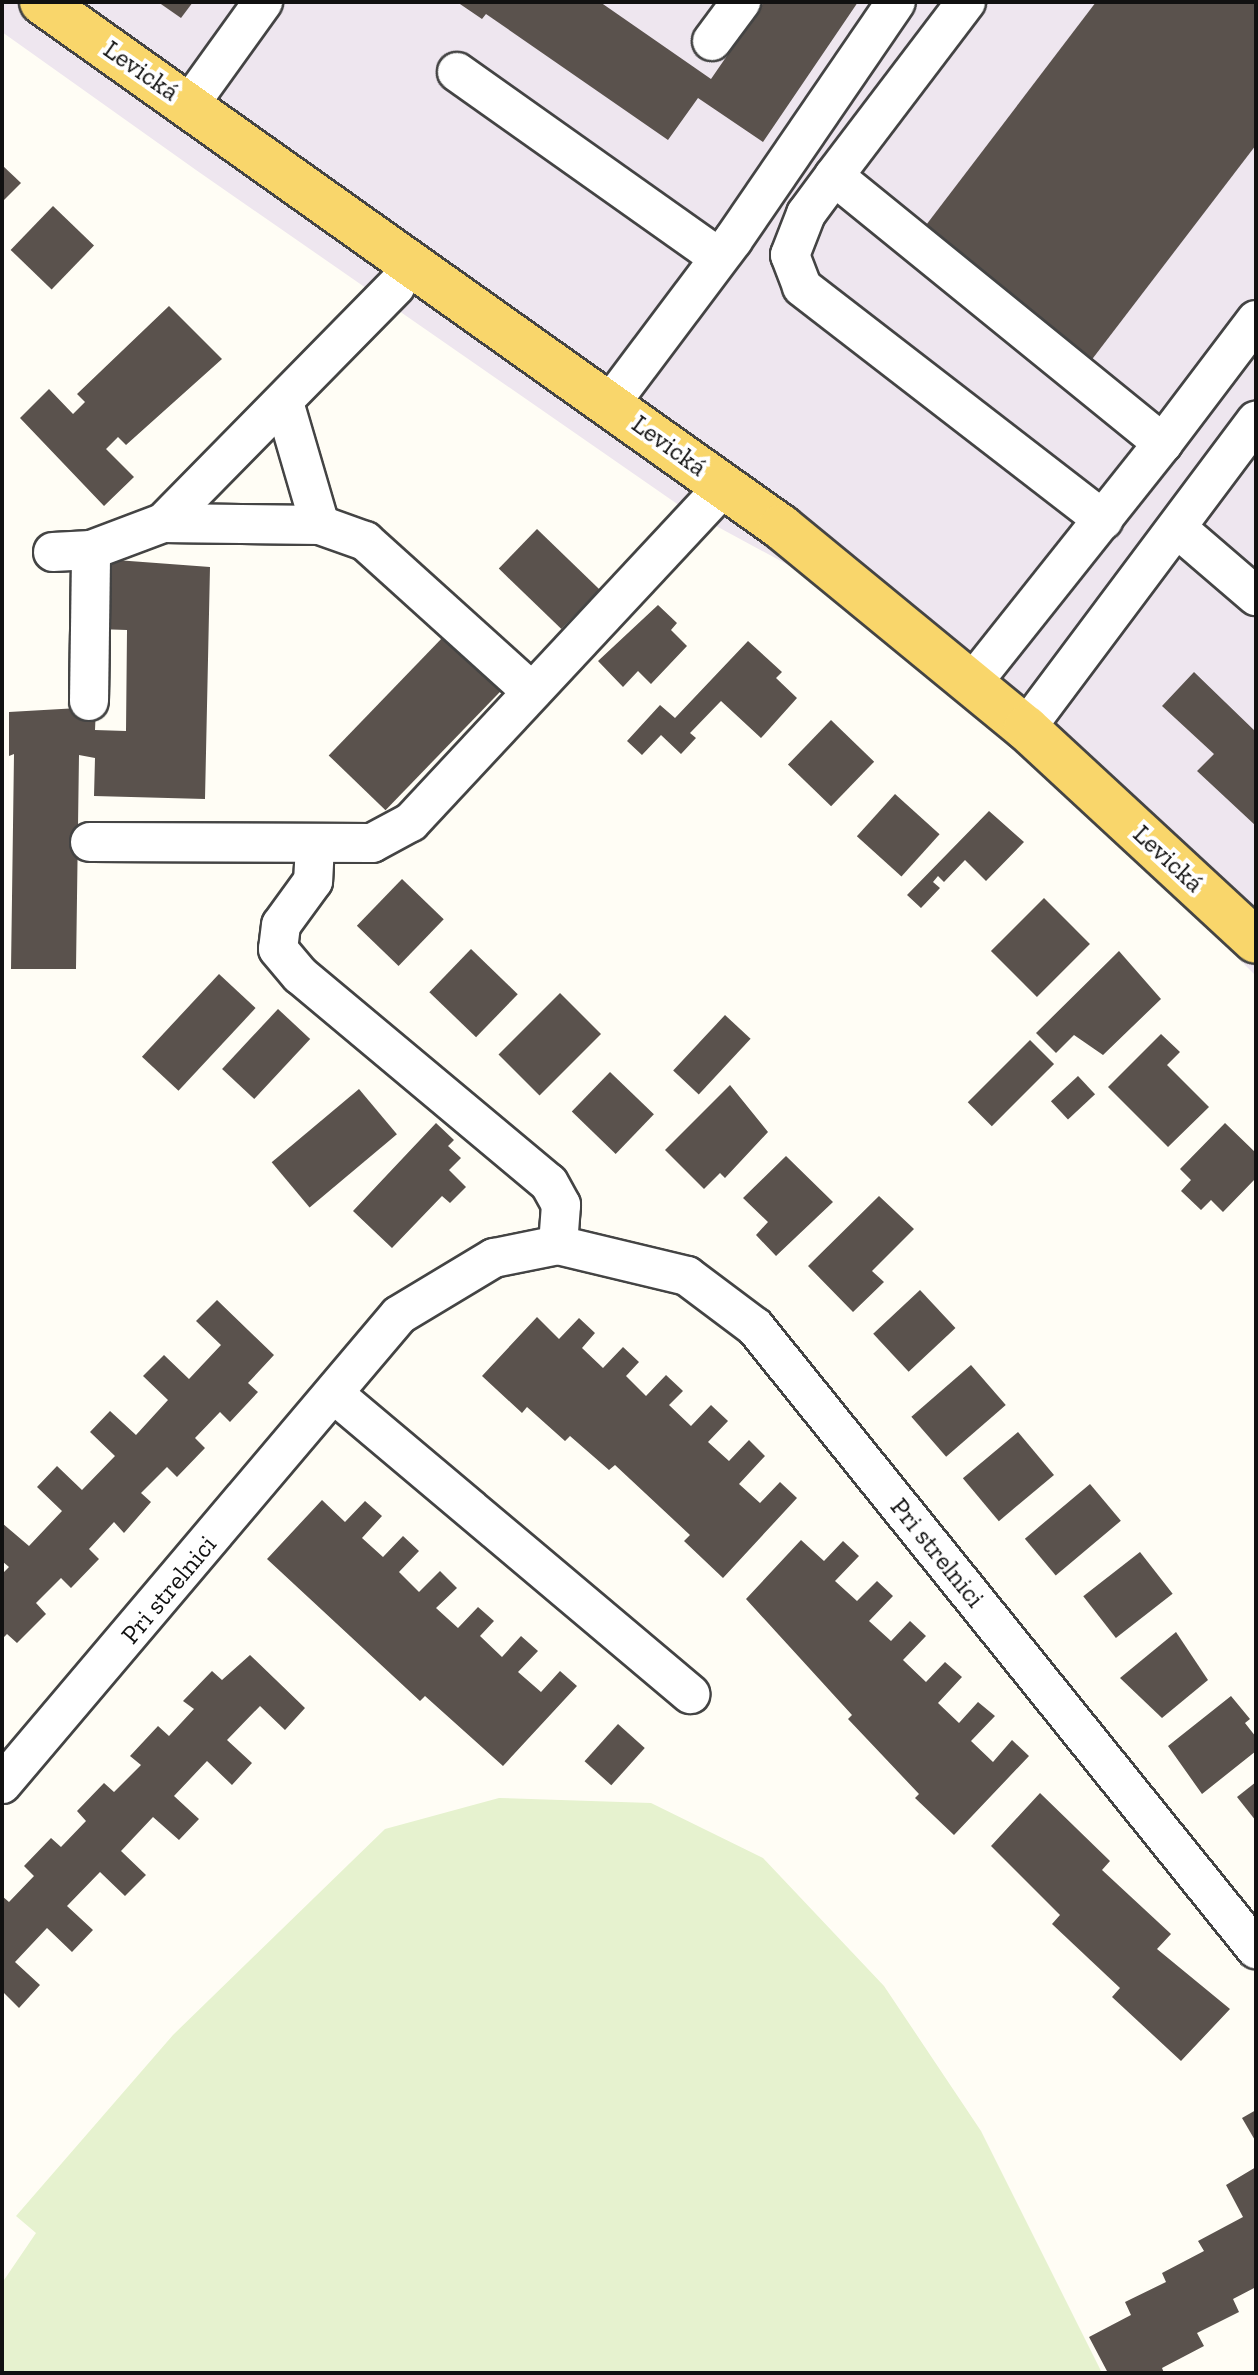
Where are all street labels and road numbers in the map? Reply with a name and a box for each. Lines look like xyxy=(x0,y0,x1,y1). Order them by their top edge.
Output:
street label: Levická xyxy=(97,34,185,108)
street label: Levická xyxy=(626,409,712,483)
street label: Levická xyxy=(1126,819,1210,899)
street label: Pri strelnici xyxy=(883,1492,991,1614)
street label: Pri strelnici xyxy=(115,1530,223,1650)

